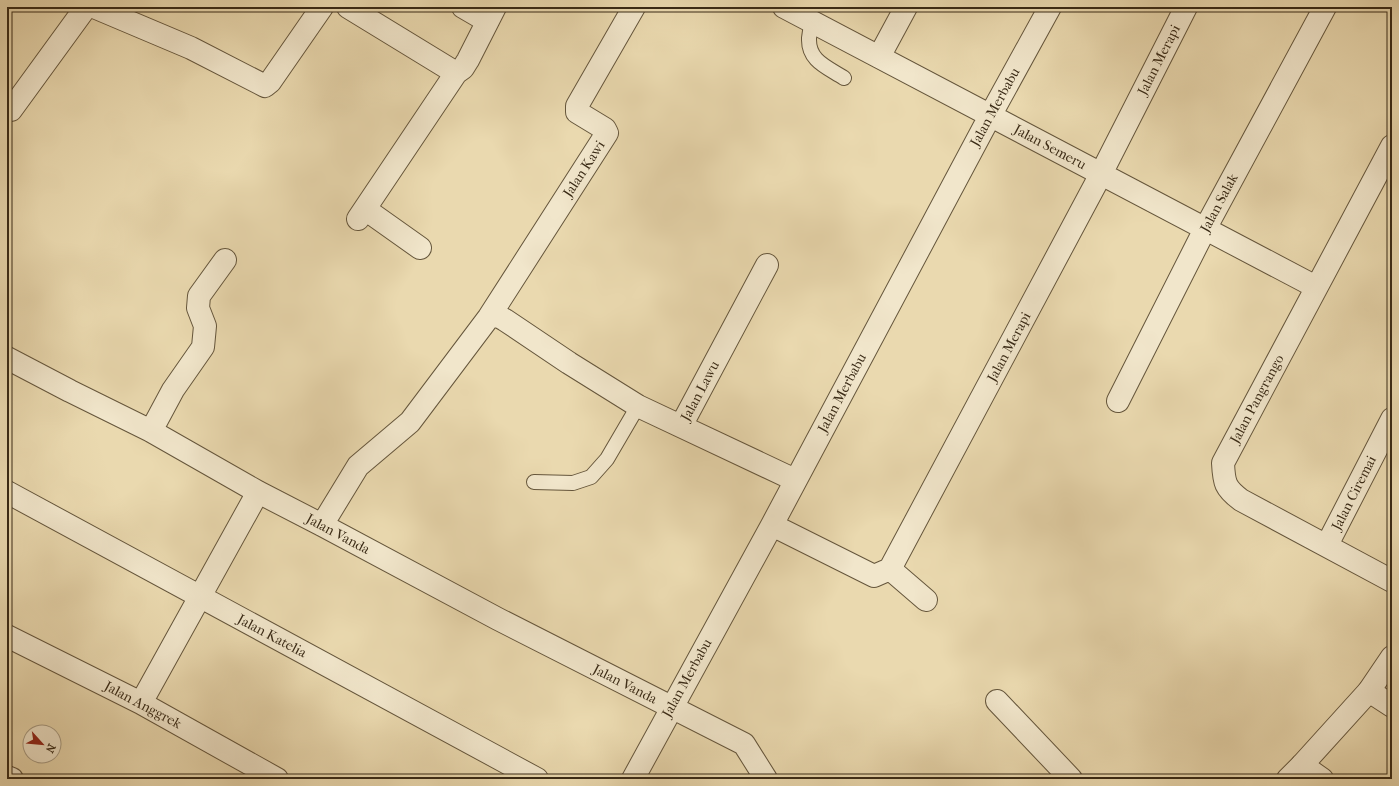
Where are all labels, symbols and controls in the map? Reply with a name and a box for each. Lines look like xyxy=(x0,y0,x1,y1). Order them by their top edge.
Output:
street label: Jalan Merapi xyxy=(1134,22,1184,99)
street label: Jalan Merbabu xyxy=(966,65,1024,150)
street label: Jalan Semeru xyxy=(1010,120,1089,173)
street label: Jalan Kawi xyxy=(559,138,609,201)
street label: Jalan Salak xyxy=(1196,170,1242,236)
street label: Jalan Merapi xyxy=(983,309,1034,386)
street label: Jalan Merbabu xyxy=(814,350,870,436)
street label: Jalan Pangrango xyxy=(1226,352,1288,447)
street label: Jalan Lawu xyxy=(677,358,723,425)
street label: Jalan Ciremai xyxy=(1327,453,1380,534)
street label: Jalan Vanda xyxy=(302,510,373,558)
street label: Jalan Katelia xyxy=(234,610,310,662)
street label: Jalan Merbabu xyxy=(658,636,716,721)
street label: Jalan Vanda xyxy=(589,660,660,708)
street label: Jalan Anggrek xyxy=(101,677,185,733)
north arrow xyxy=(22,724,62,764)
text: N xyxy=(42,742,58,756)

